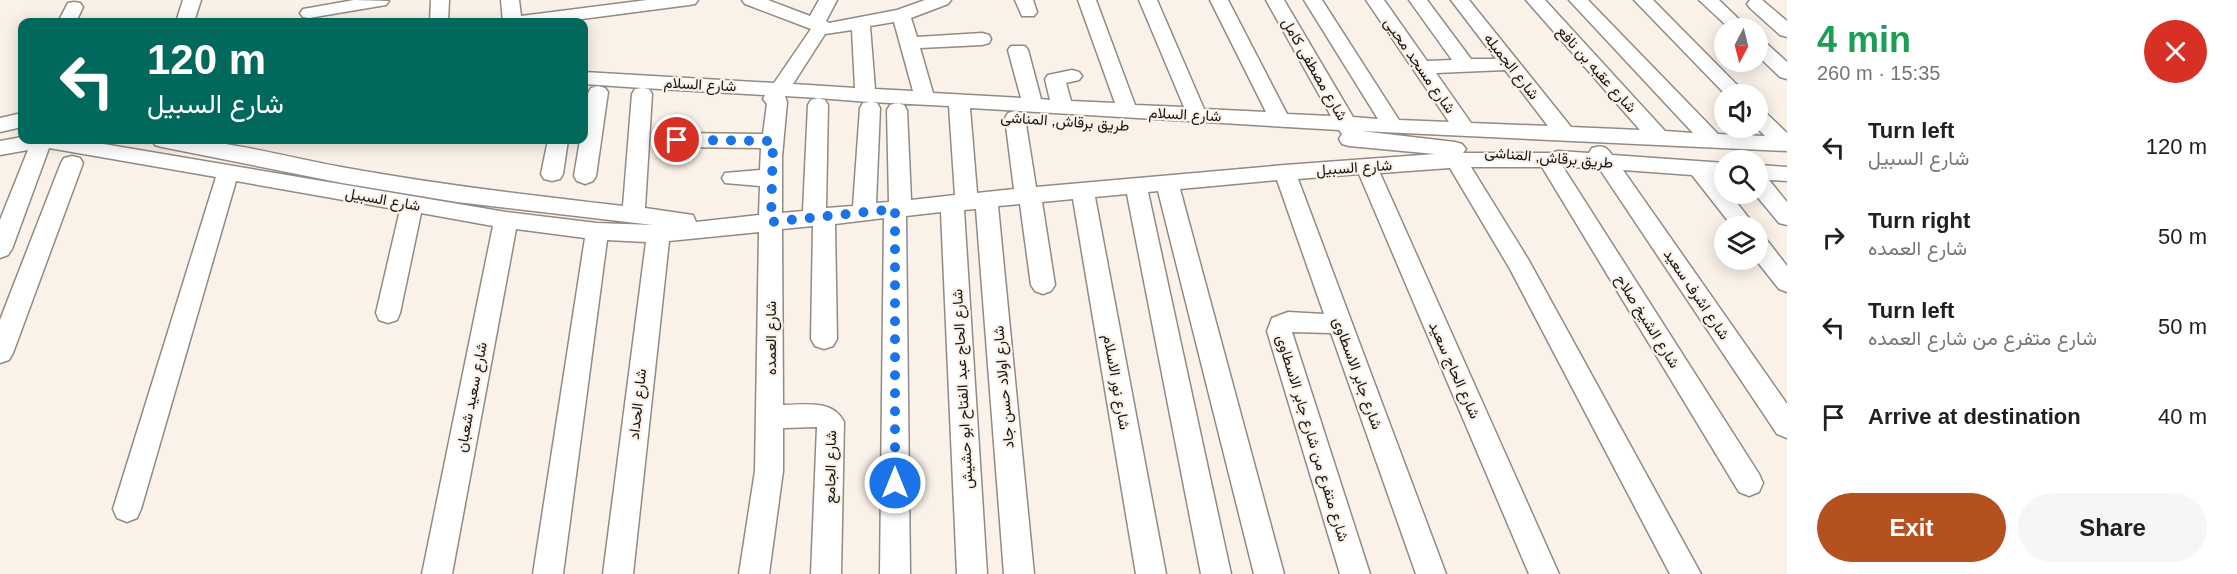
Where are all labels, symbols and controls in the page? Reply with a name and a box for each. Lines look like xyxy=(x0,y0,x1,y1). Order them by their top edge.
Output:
street label: شارع مسجد محيى xyxy=(1378,14,1459,118)
street label: شارع مصطفى كامل xyxy=(1276,15,1351,125)
north arrow xyxy=(1714,18,1768,72)
map controls xyxy=(1714,18,1768,270)
text: 4 min xyxy=(1817,19,1911,60)
button: close xyxy=(2144,20,2207,83)
street label: شارع عقبه بن نافع xyxy=(1552,22,1640,118)
street label: شارع الجميله xyxy=(1479,30,1543,104)
text: 120 m xyxy=(147,36,266,83)
icon: left xyxy=(48,42,126,120)
text: 260 m · 15:35 xyxy=(1817,62,1940,84)
street label: شارع السلام xyxy=(663,74,737,97)
button: sound xyxy=(1714,84,1768,138)
text: شارع السبيل xyxy=(147,89,284,119)
street label: شارع السلام xyxy=(1148,104,1222,127)
street label: طريق برقاش, المناشى xyxy=(1000,108,1130,136)
pin xyxy=(651,114,702,165)
text: Turn left xyxy=(1868,118,1954,143)
icon: arrive xyxy=(660,123,693,156)
icon: left xyxy=(1817,131,1850,164)
text: 120 m xyxy=(2146,134,2207,159)
street label: طريق برقاش, المناشى xyxy=(1484,143,1614,173)
text: شارع السبيل xyxy=(1868,147,1969,169)
button: search xyxy=(1714,150,1768,204)
street label: شارع السبيل xyxy=(1315,156,1393,181)
street label: شارع السبيل xyxy=(344,184,422,217)
text: Turn right xyxy=(1868,208,1970,233)
button: layers xyxy=(1714,216,1768,270)
icon: right xyxy=(1817,221,1850,254)
text: 50 m xyxy=(2158,224,2207,249)
text: شارع العمده xyxy=(1868,237,1967,259)
street label: شارع اشرف سعيد xyxy=(1658,246,1734,344)
street label: شارع الشيخ صلاح xyxy=(1610,271,1684,373)
street label: شارع الحاج عبد الفتاح ابو حشيش xyxy=(948,288,979,489)
text: Turn left xyxy=(1868,298,1954,323)
street label: شارع العمده xyxy=(762,301,782,375)
icon: left xyxy=(1817,311,1850,344)
text: 50 m xyxy=(2158,314,2207,339)
street label: شارع جابر الاسطاوى xyxy=(1327,315,1386,432)
street label: شارع الحاج سعيد xyxy=(1423,319,1484,422)
street label: شارع اولاد حسن جاد xyxy=(989,324,1020,449)
text: شارع متفرع من شارع العمده xyxy=(1868,327,2097,349)
street label: شارع نور الاسلام xyxy=(1097,333,1134,432)
street label: شارع متفرع من شارع جابر الاسطاوى xyxy=(1271,333,1353,544)
street label: شارع سعيد شعبان xyxy=(452,340,493,454)
street label: شارع الحداد xyxy=(625,368,652,441)
icon: arrive xyxy=(1817,401,1850,434)
text: Arrive at destination xyxy=(1868,404,2081,429)
text: 40 m xyxy=(2158,404,2207,429)
street label: شارع الجامع xyxy=(821,430,842,504)
position arrow xyxy=(863,451,927,515)
button: Exit xyxy=(1817,493,2006,562)
button: Share xyxy=(2018,493,2207,562)

